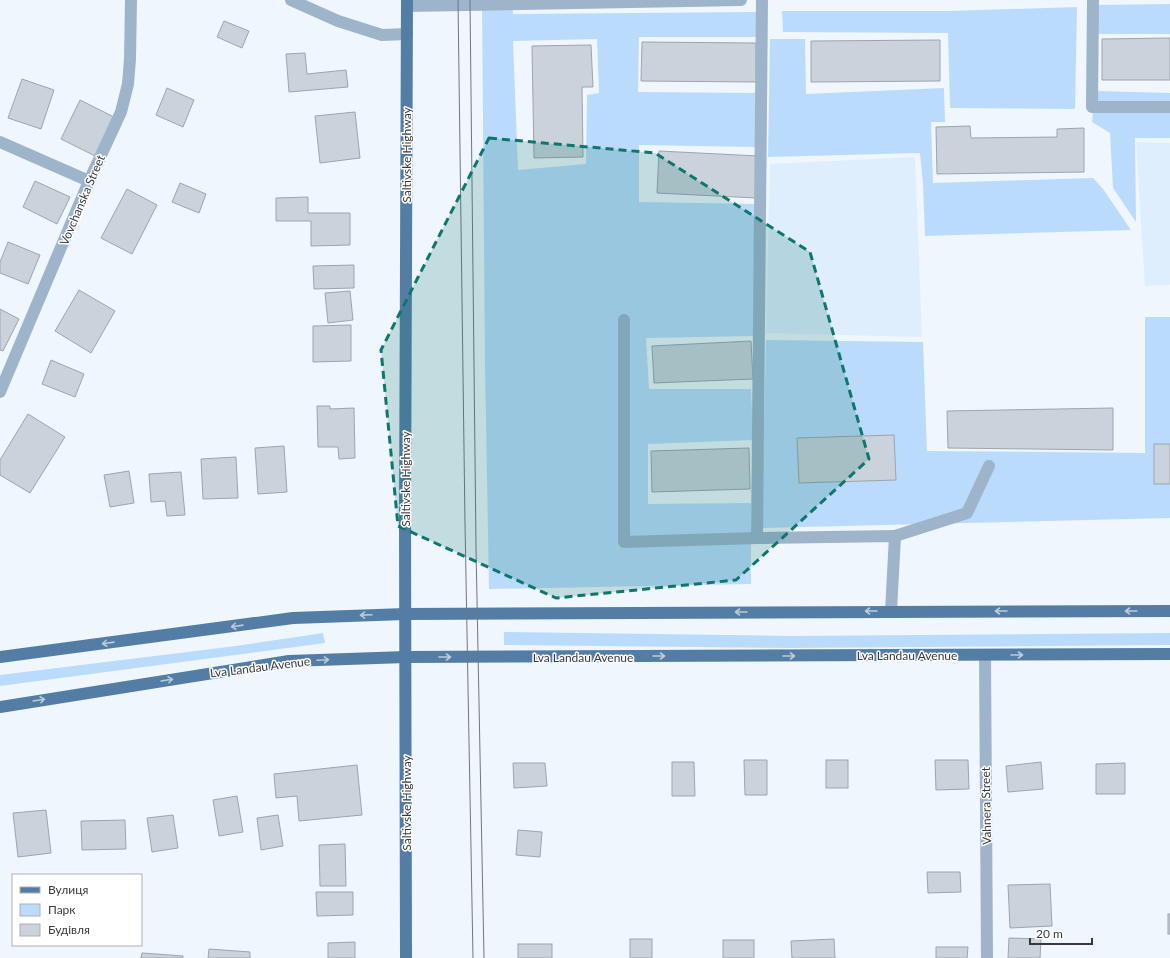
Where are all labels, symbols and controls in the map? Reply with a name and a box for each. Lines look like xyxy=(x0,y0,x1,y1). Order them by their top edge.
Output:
street label: Saltivske Highway xyxy=(399,107,414,203)
street label: Vovchanska Street xyxy=(56,152,108,248)
street label: Saltivske Highway xyxy=(398,431,413,527)
one-way arrow xyxy=(865,607,878,615)
one-way arrow xyxy=(995,607,1008,615)
one-way arrow xyxy=(1125,607,1138,615)
one-way arrow xyxy=(735,608,748,616)
one-way arrow xyxy=(360,611,373,619)
one-way arrow xyxy=(231,622,244,630)
one-way arrow xyxy=(102,639,115,647)
street label: Lva Landau Avenue xyxy=(857,648,957,663)
street label: Lva Landau Avenue xyxy=(533,650,633,665)
one-way arrow xyxy=(1010,651,1023,659)
one-way arrow xyxy=(652,652,665,660)
one-way arrow xyxy=(782,652,795,660)
street label: Lva Landau Avenue xyxy=(209,653,311,681)
one-way arrow xyxy=(438,653,451,661)
one-way arrow xyxy=(316,656,329,664)
one-way arrow xyxy=(160,676,173,684)
one-way arrow xyxy=(32,696,45,704)
street label: Saltivske Highway xyxy=(399,755,414,851)
street label: Vahnera Street xyxy=(978,766,994,845)
legend xyxy=(12,874,142,946)
text: Вулиця xyxy=(48,882,88,897)
text: Парк xyxy=(48,902,76,917)
scale bar xyxy=(1030,920,1092,946)
text: Будівля xyxy=(48,922,90,937)
text: 20 m xyxy=(1036,926,1063,941)

